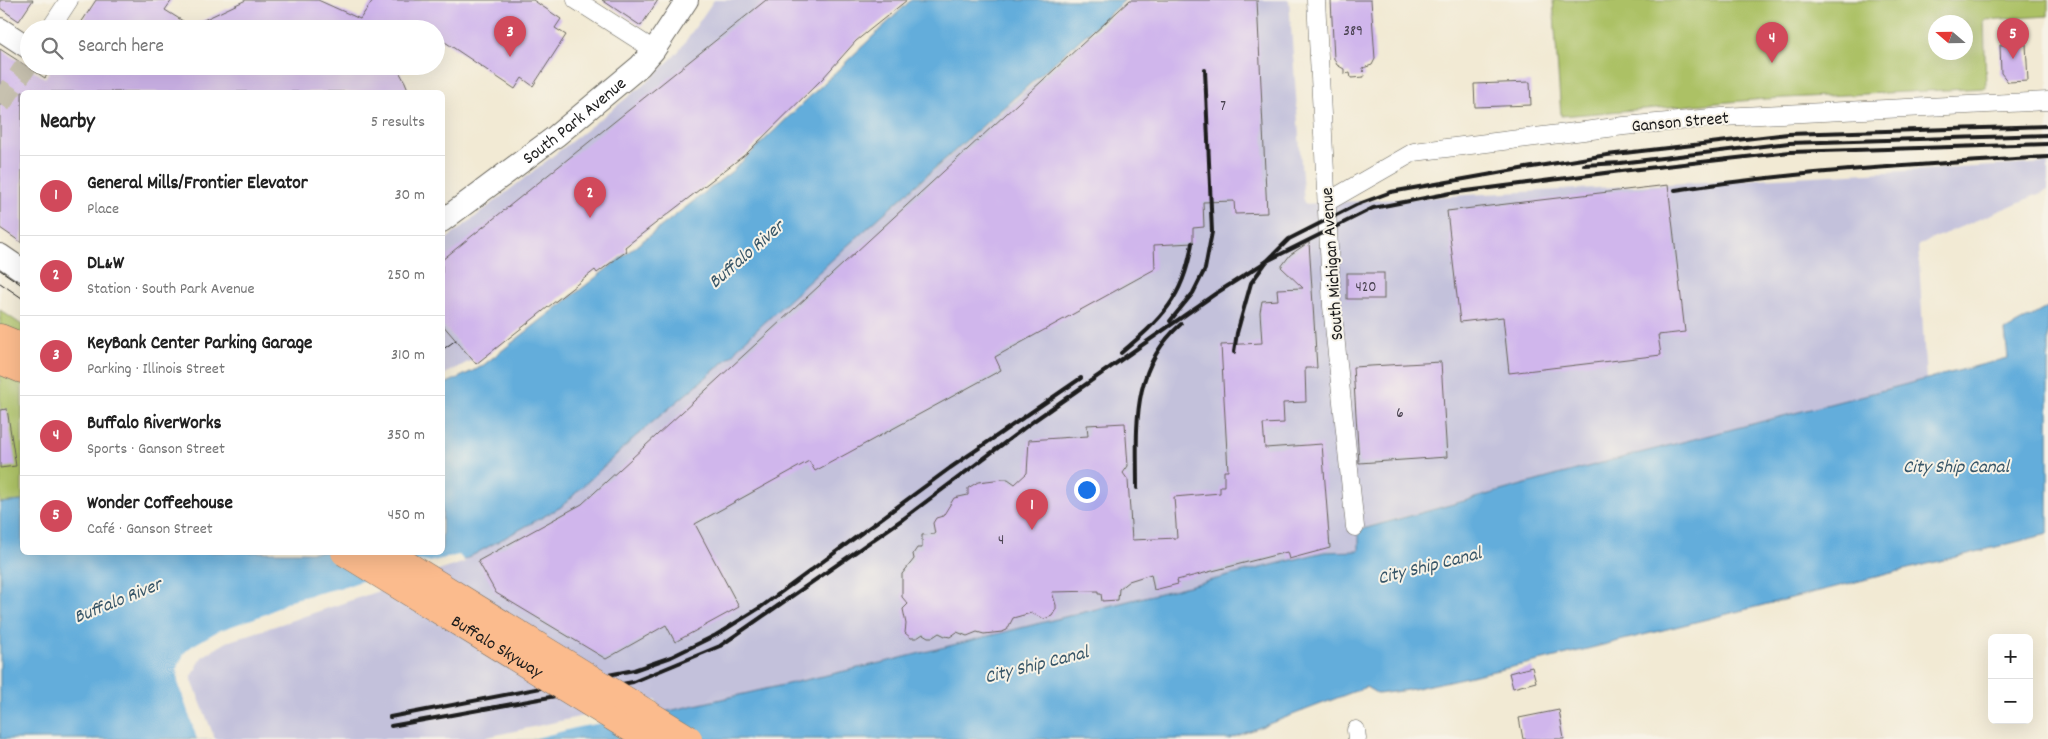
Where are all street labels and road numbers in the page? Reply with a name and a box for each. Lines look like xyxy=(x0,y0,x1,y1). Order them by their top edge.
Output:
street label: South Park Avenue xyxy=(518,72,633,172)
street label: Ganson Street xyxy=(1631,107,1730,140)
street label: South Michigan Avenue xyxy=(1316,186,1351,341)
street label: Buffalo Skyway xyxy=(446,610,547,686)

